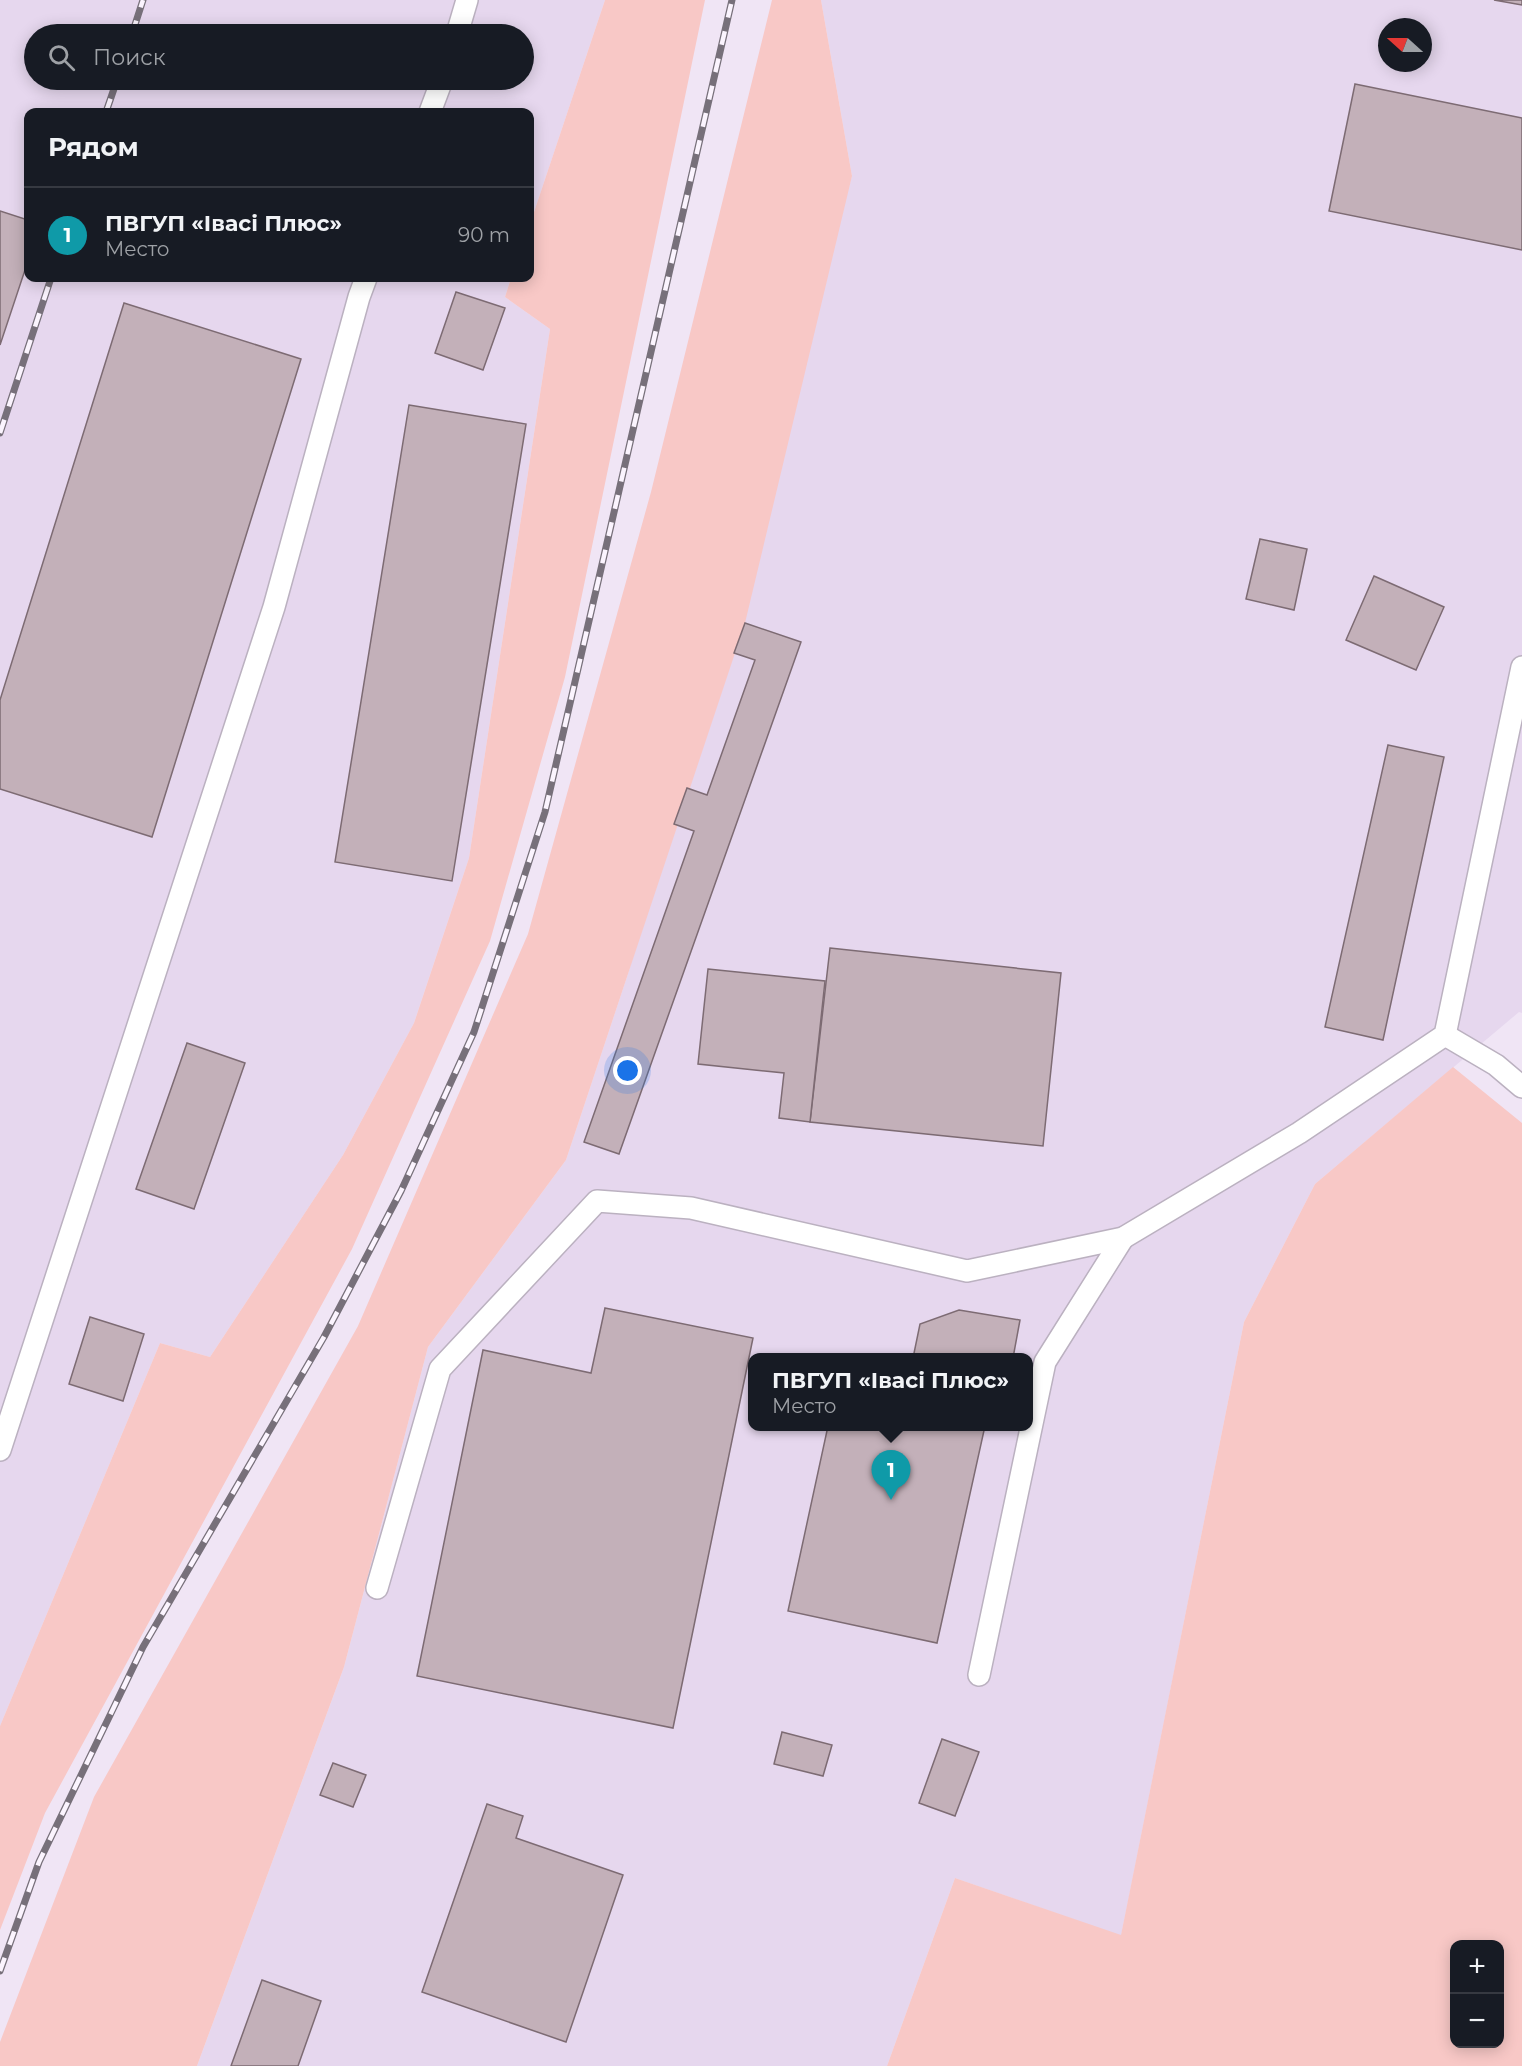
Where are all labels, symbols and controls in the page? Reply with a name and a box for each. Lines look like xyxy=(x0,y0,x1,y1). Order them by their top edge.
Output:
north arrow xyxy=(1378,18,1432,72)
search box xyxy=(24,24,534,90)
icon: search xyxy=(45,41,78,74)
text: Поиск xyxy=(93,44,165,71)
text: Рядом xyxy=(48,131,139,163)
text: ПВГУП «Івасі Плюс» xyxy=(105,210,342,237)
text: 1 xyxy=(64,223,71,247)
text: 90 m xyxy=(458,223,510,247)
text: Место xyxy=(105,237,169,261)
your location xyxy=(613,1056,642,1085)
popup xyxy=(748,1353,1033,1431)
text: ПВГУП «Івасі Плюс» xyxy=(772,1367,1009,1394)
text: Место xyxy=(772,1394,836,1418)
pin: 1 xyxy=(872,1450,910,1500)
map controls xyxy=(1450,1940,1504,2048)
button: + xyxy=(1450,1940,1504,1994)
button: − xyxy=(1450,1994,1504,2048)

